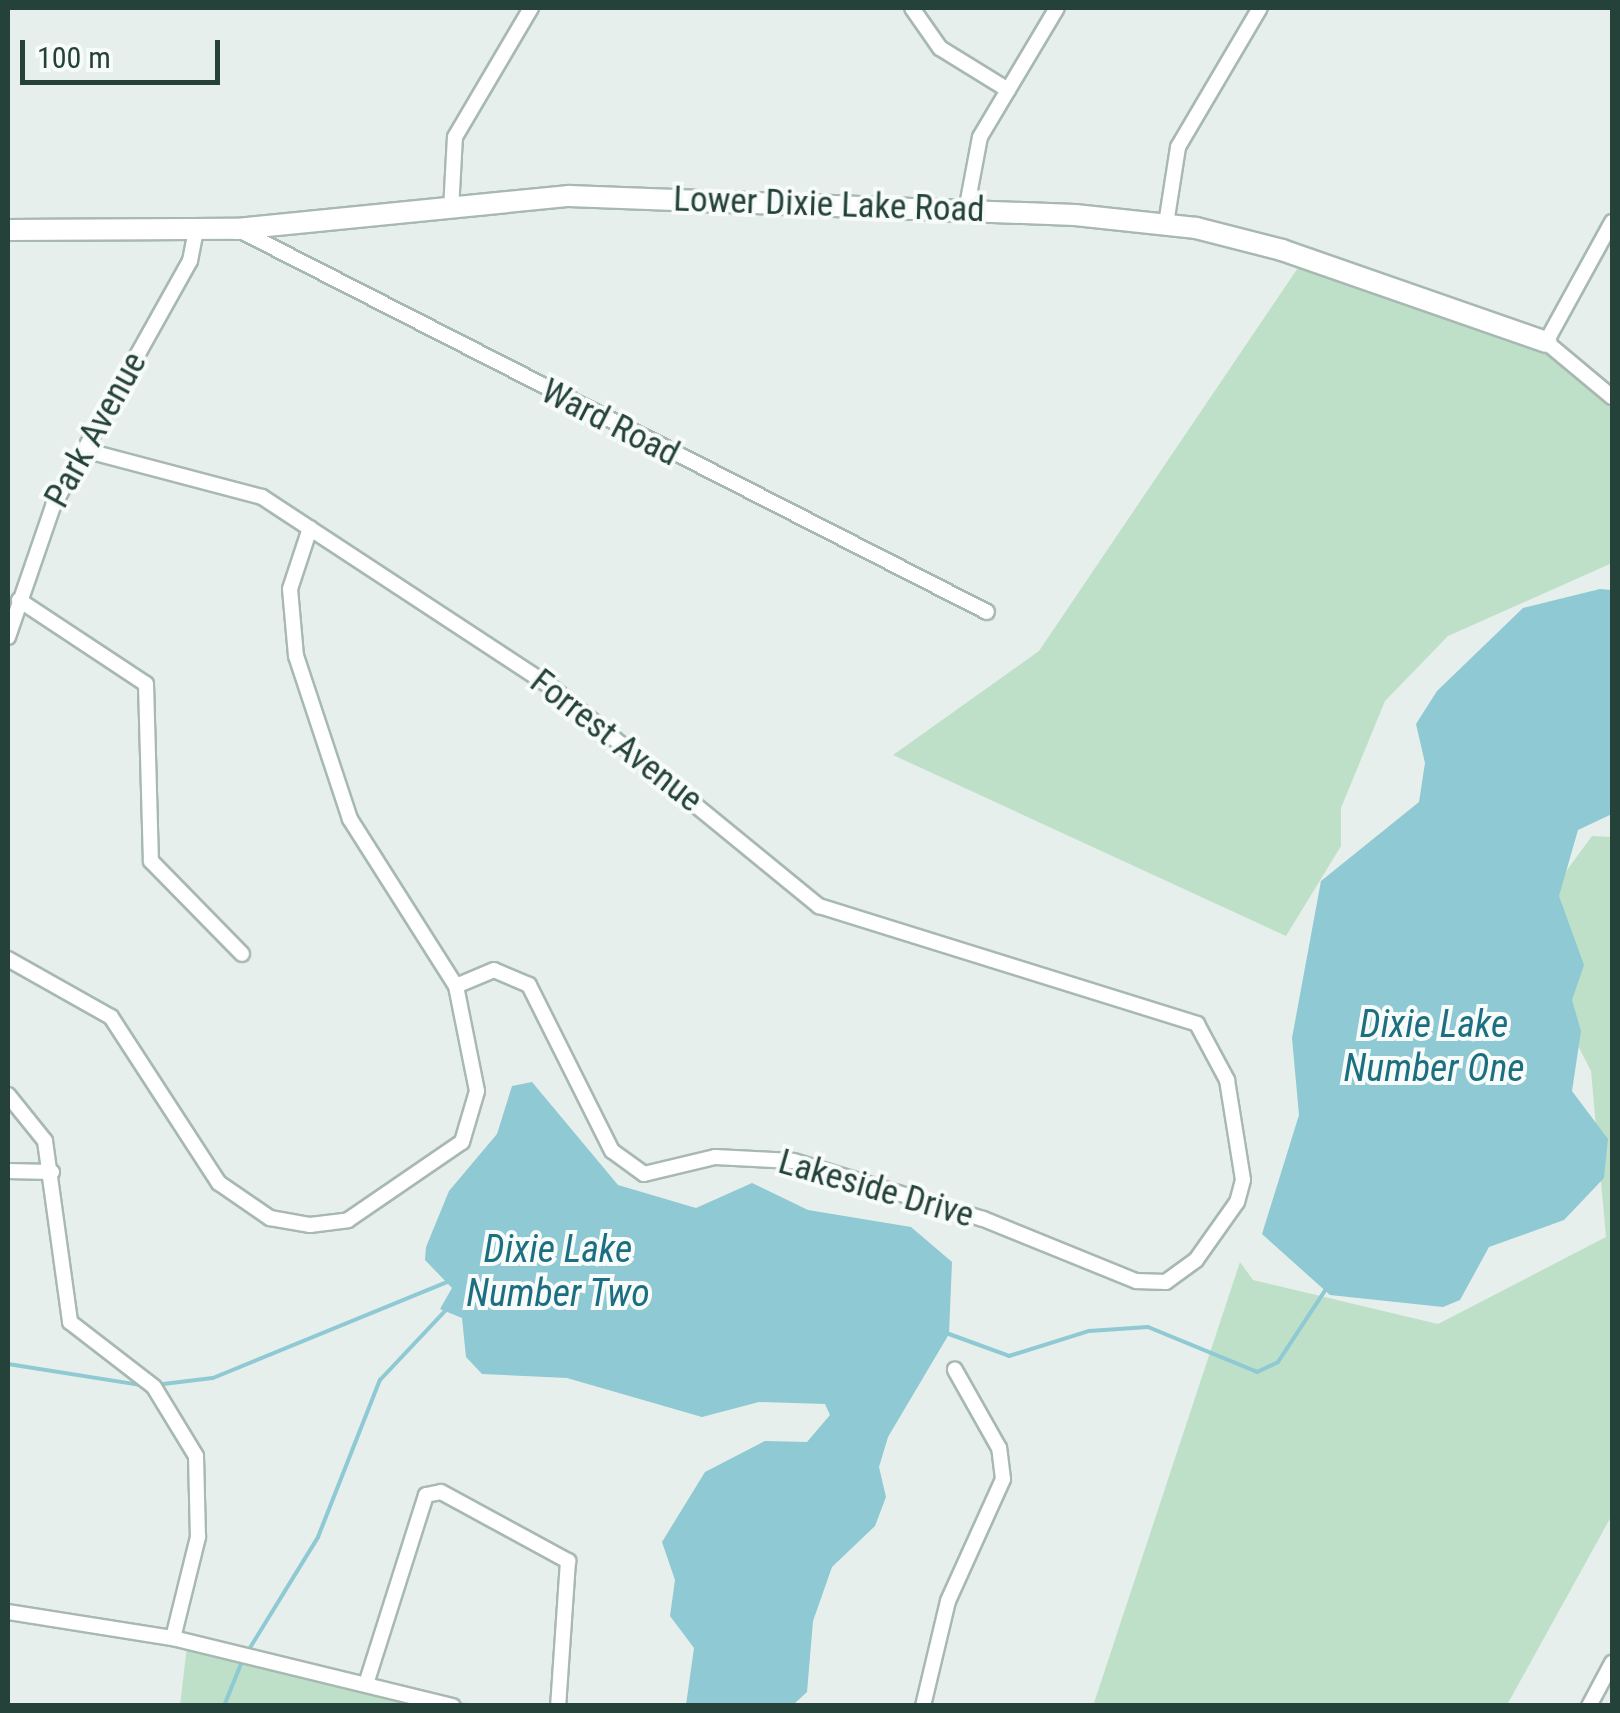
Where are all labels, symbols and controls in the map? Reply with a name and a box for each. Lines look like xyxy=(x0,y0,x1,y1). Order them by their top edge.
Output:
scale bar xyxy=(25,20,225,82)
text: 100 m xyxy=(37,40,111,75)
street label: Lower Dixie Lake Road xyxy=(673,179,985,231)
street label: Park Avenue xyxy=(36,345,156,515)
street label: Ward Road xyxy=(534,370,686,476)
street label: Forrest Avenue xyxy=(522,661,710,821)
water label: Dixie Lake Number One xyxy=(1343,1002,1525,1092)
street label: Lakeside Drive xyxy=(774,1141,978,1237)
water label: Dixie Lake Number Two xyxy=(466,1227,650,1316)

